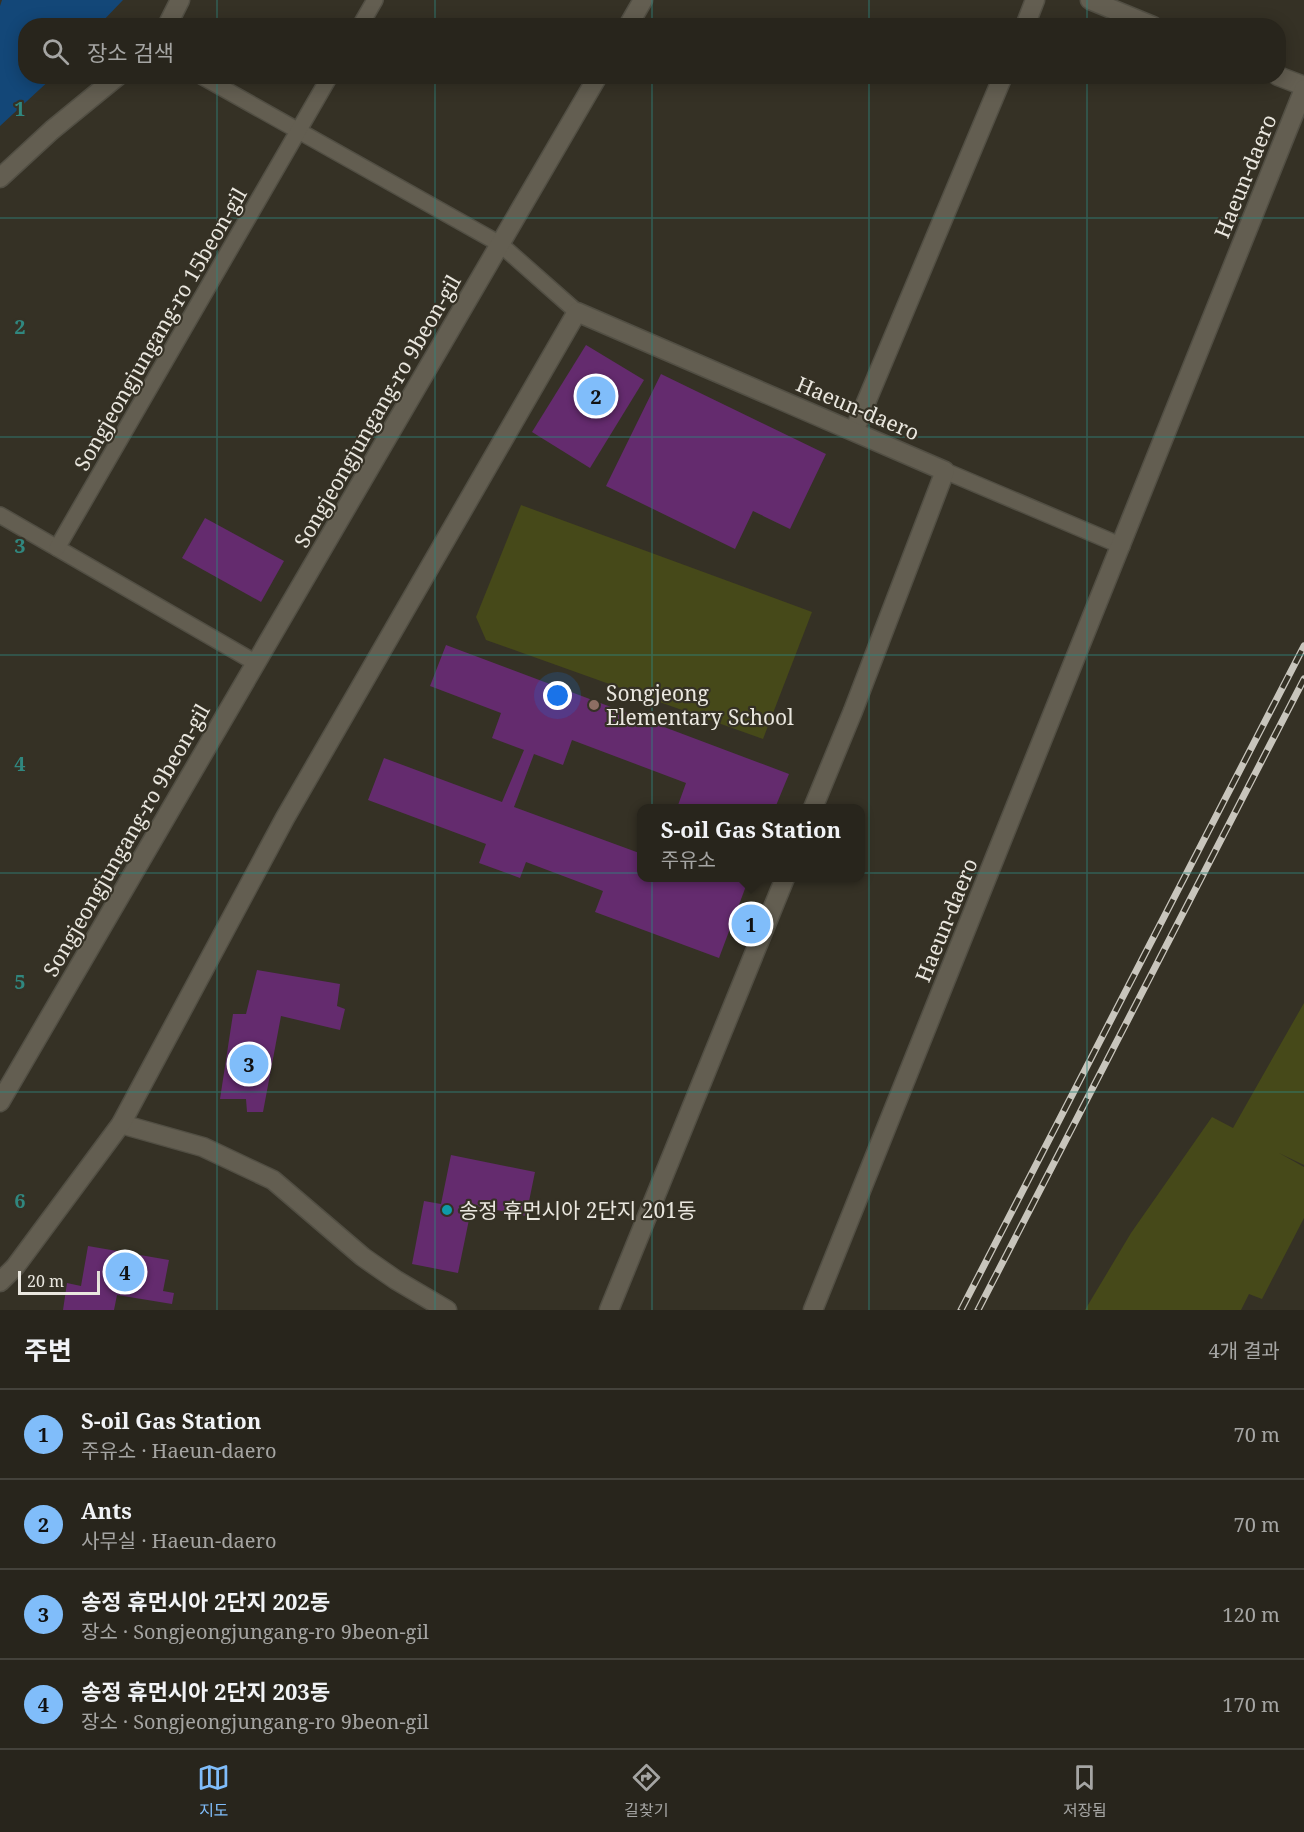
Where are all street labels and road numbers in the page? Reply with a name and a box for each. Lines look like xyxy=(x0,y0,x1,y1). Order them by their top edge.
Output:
street label: Haeun-daero xyxy=(1207,110,1283,242)
street label: Songjeongjungang-ro 15beon-gil xyxy=(67,182,253,476)
street label: Songjeongjungang-ro 9beon-gil xyxy=(287,269,467,552)
street label: Haeun-daero xyxy=(792,370,924,446)
street label: Songjeongjungang-ro 9beon-gil xyxy=(36,698,216,981)
street label: Haeun-daero xyxy=(908,854,984,986)

